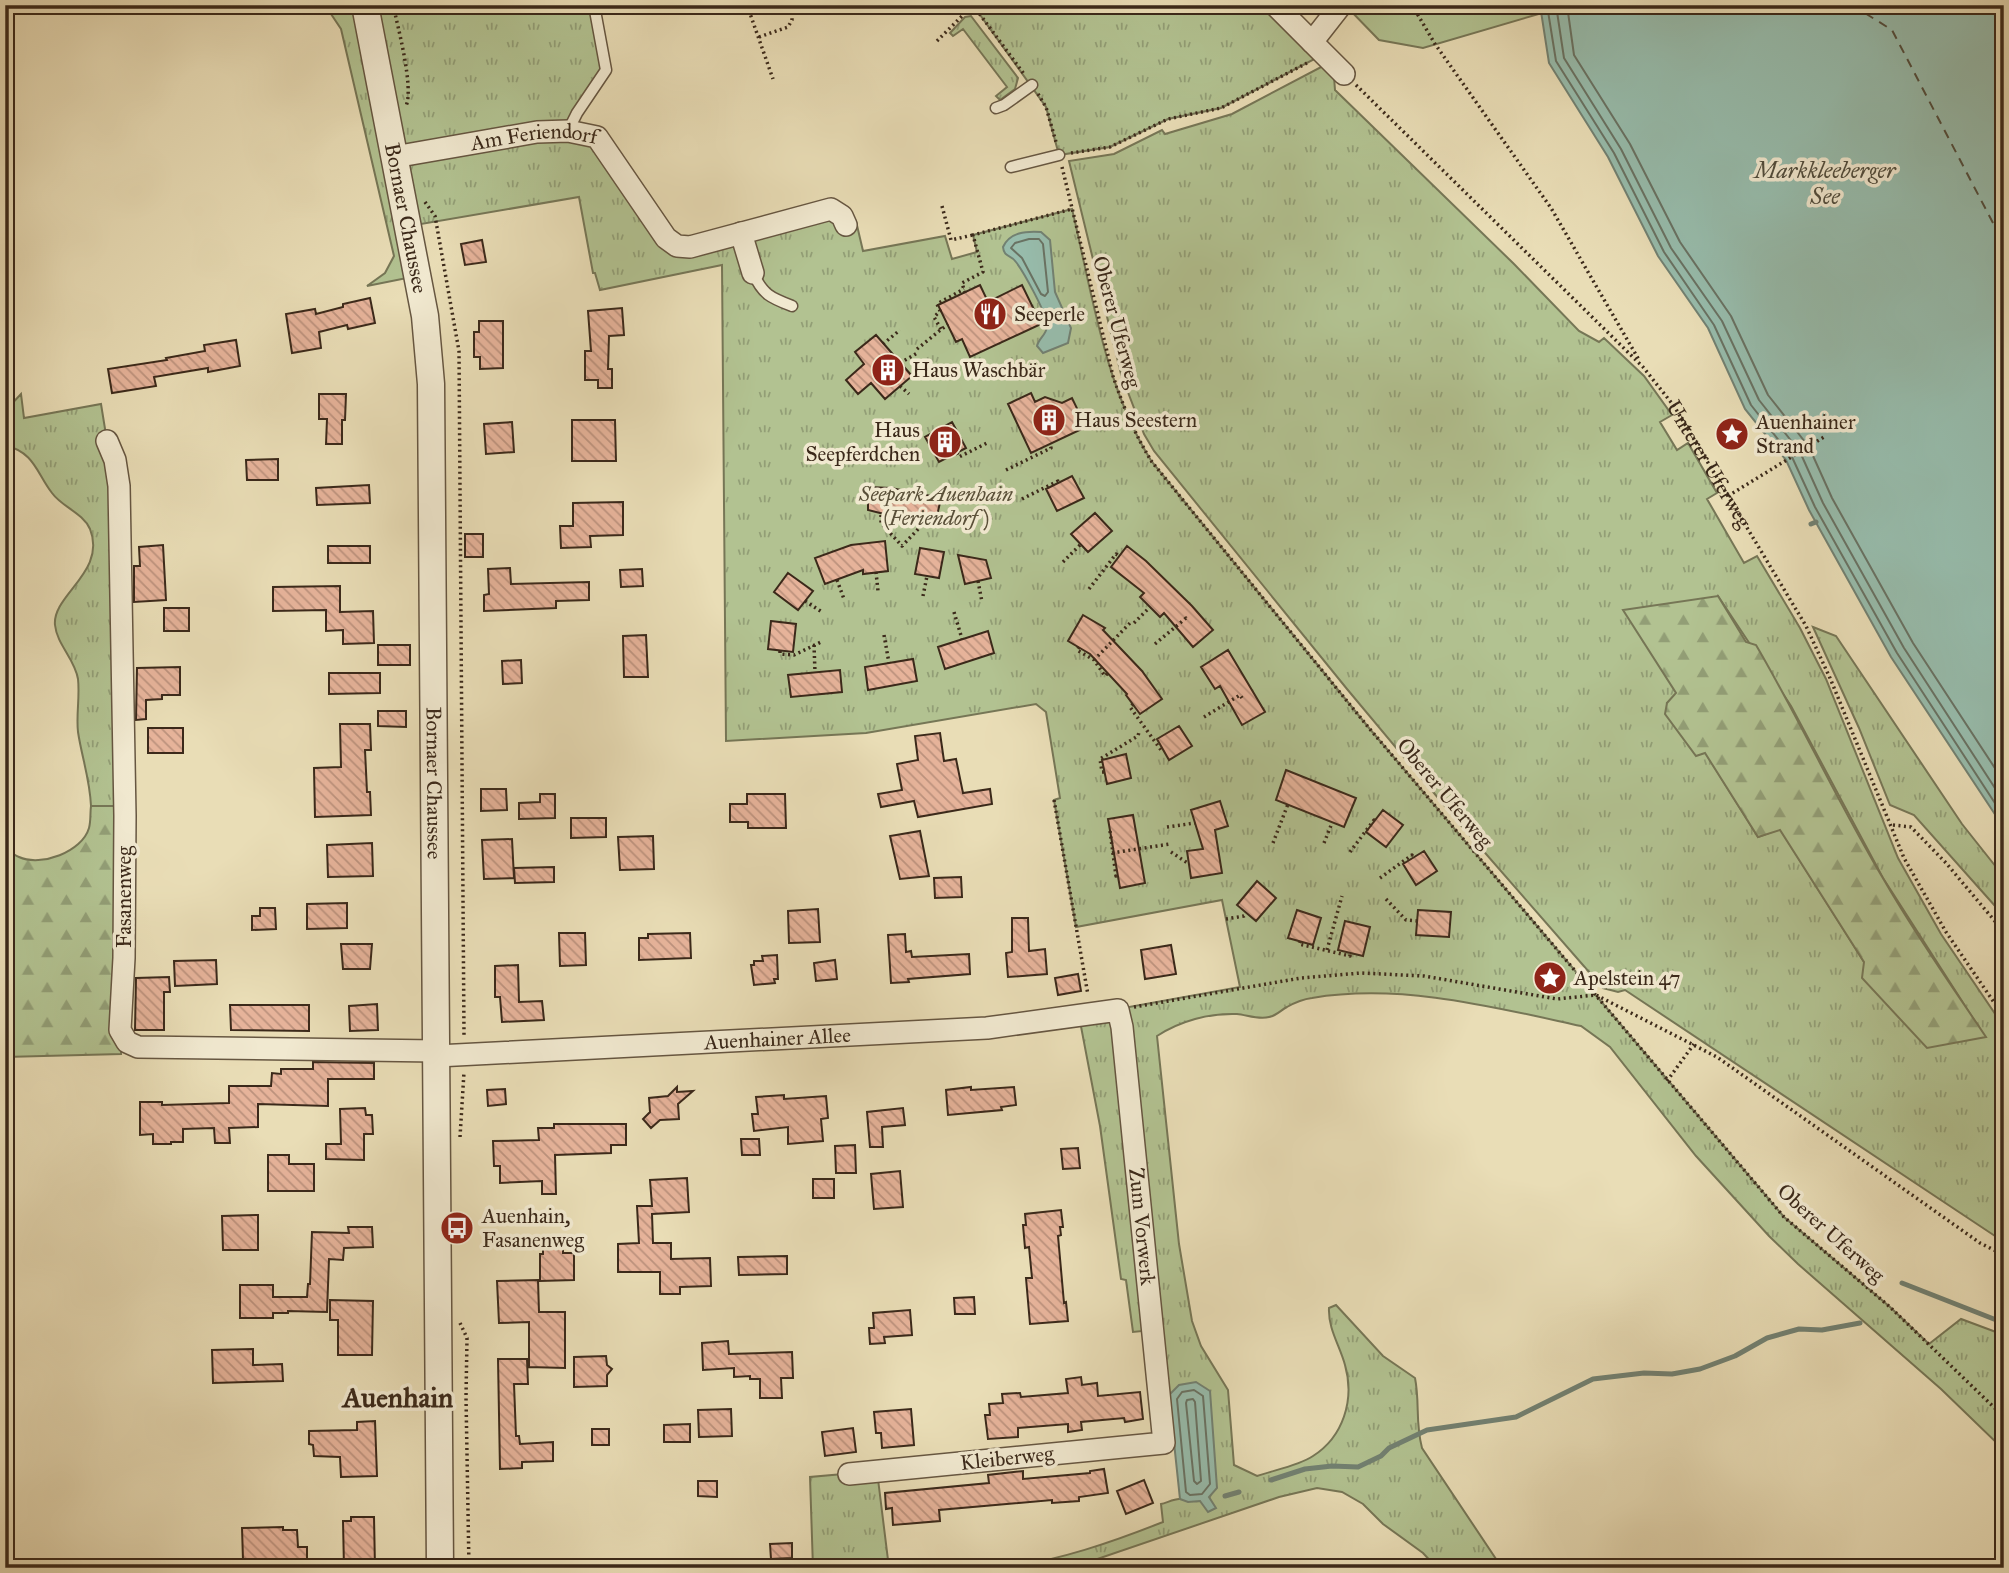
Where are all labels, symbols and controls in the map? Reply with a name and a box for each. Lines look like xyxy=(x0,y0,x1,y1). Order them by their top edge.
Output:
street label: Am Feriendorf xyxy=(467,118,603,157)
street label: Bornaer Chaussee xyxy=(379,141,433,296)
water label: Markkleeberger See xyxy=(1752,156,1897,210)
street label: Oberer Uferweg xyxy=(1087,253,1147,391)
restaurant icon: Seeperle xyxy=(971,295,1009,333)
place label: Seeperle xyxy=(1014,301,1085,327)
building icon: Haus Waschbär xyxy=(869,351,907,389)
place label: Haus Waschbär xyxy=(912,357,1045,383)
street label: Unterer Uferweg xyxy=(1661,396,1757,533)
building icon: Haus Seestern xyxy=(1030,401,1068,439)
place label: Haus Seestern xyxy=(1074,407,1197,433)
place label: Auenhainer Strand xyxy=(1755,409,1856,459)
place icon: Auenhainer Strand xyxy=(1713,415,1751,453)
place label: Haus Seepferdchen xyxy=(805,417,920,467)
building icon: Haus Seepferdchen xyxy=(926,423,964,461)
park label: Seepark Auenhain (Feriendorf) xyxy=(858,481,1013,531)
street label: Bornaer Chaussee xyxy=(420,707,448,860)
street label: Oberer Uferweg xyxy=(1391,733,1499,853)
street label: Fasanenweg xyxy=(111,846,137,948)
place icon: Apelstein 47 xyxy=(1531,959,1569,997)
place label: Apelstein 47 xyxy=(1573,965,1681,991)
street label: Auenhainer Allee xyxy=(702,1022,852,1055)
street label: Zum Vorwerk xyxy=(1123,1166,1161,1287)
street label: Oberer Uferweg xyxy=(1772,1178,1890,1288)
place label: Auenhain, Fasanenweg xyxy=(481,1203,584,1253)
bus stop icon: Auenhain, Fasanenweg xyxy=(438,1209,476,1247)
district label: Auenhain xyxy=(341,1380,453,1415)
street label: Kleiberweg xyxy=(959,1440,1055,1476)

